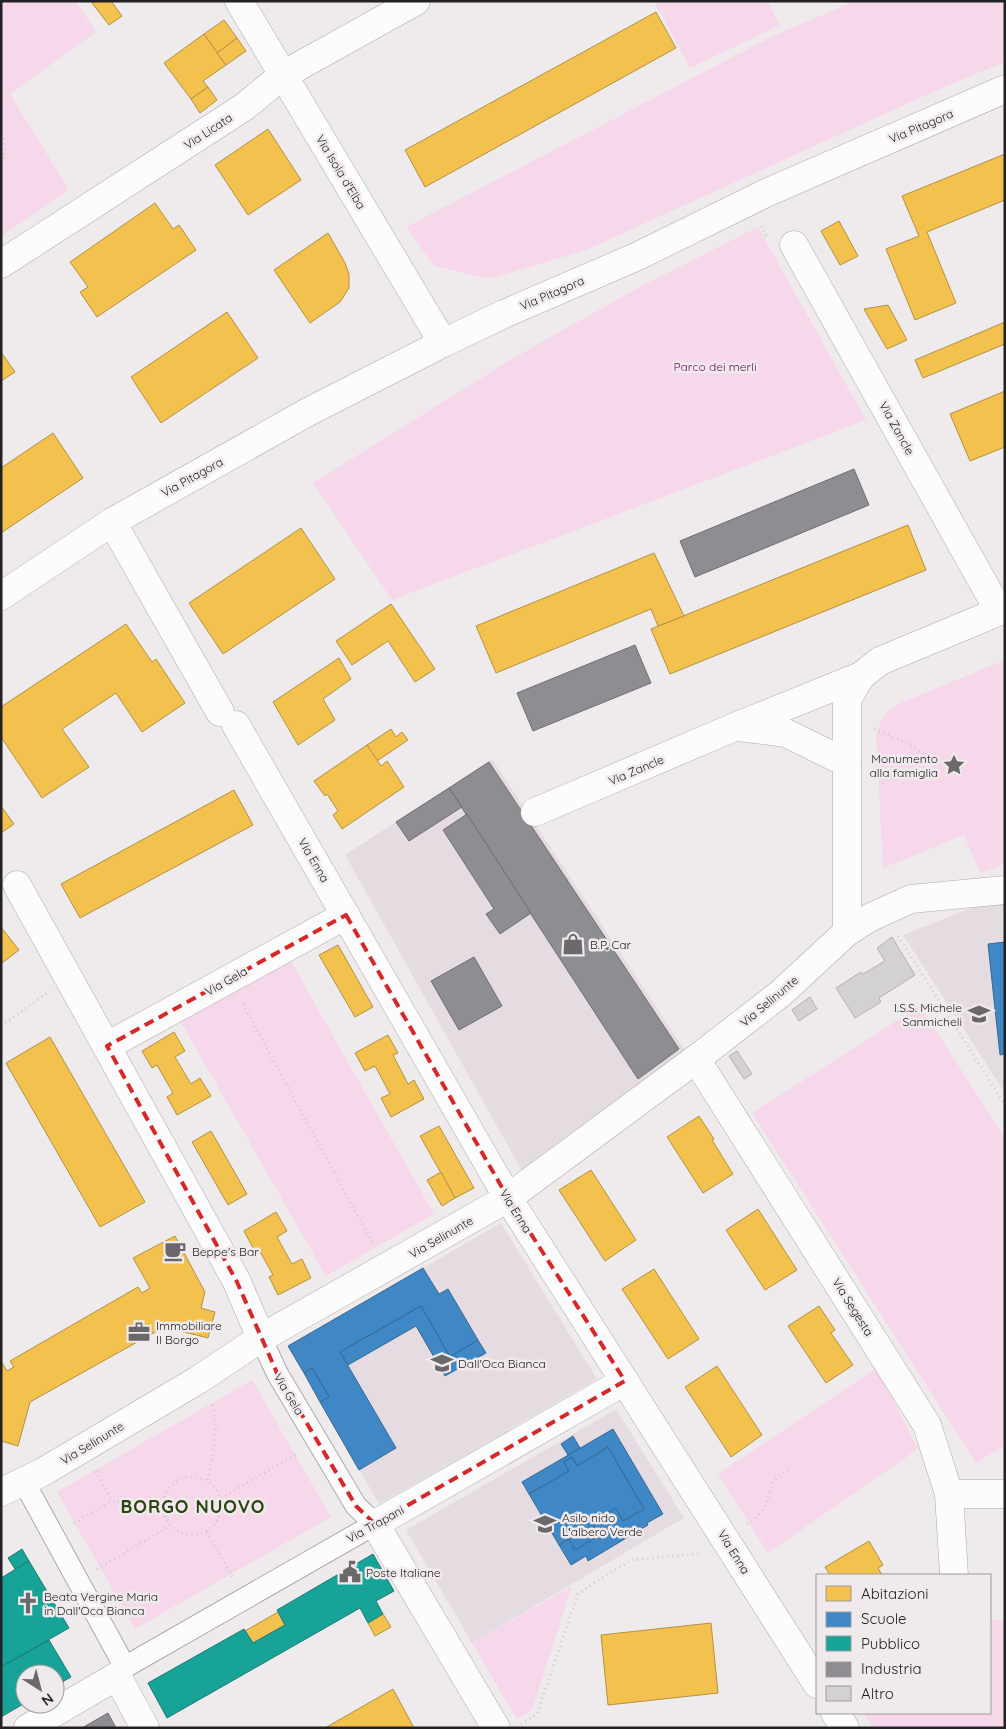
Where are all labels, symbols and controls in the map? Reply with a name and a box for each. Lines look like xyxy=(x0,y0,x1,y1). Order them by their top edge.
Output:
street label: Via Pitagora xyxy=(887,106,955,146)
street label: Via Licata xyxy=(181,110,235,152)
street label: Via Isola d'Elba xyxy=(313,132,369,212)
street label: Via Pitagora xyxy=(518,273,586,313)
park label: Parco dei merli xyxy=(673,359,757,374)
street label: Via Zancle xyxy=(876,399,918,457)
street label: Via Pitagora xyxy=(158,454,226,500)
place label: Monumento alla famiglia xyxy=(869,751,938,780)
street label: Via Zancle xyxy=(606,752,666,788)
place icon: Monumento alla famiglia xyxy=(941,752,967,778)
street label: Via Enna xyxy=(295,835,333,885)
shop icon: B.P. Car xyxy=(560,931,586,957)
place label: B.P. Car xyxy=(590,937,631,952)
street label: Via Gela xyxy=(202,963,250,999)
street label: Via Selinunte xyxy=(737,972,801,1030)
place label: I.S.S. Michele Sanmicheli xyxy=(894,1000,962,1029)
school or university icon: I.S.S. Michele Sanmicheli xyxy=(966,1001,992,1027)
street label: Via Enna xyxy=(497,1186,535,1236)
street label: Via Selinunte xyxy=(406,1213,476,1261)
cafe icon: Beppe's Bar xyxy=(162,1238,188,1264)
place label: Beppe's Bar xyxy=(192,1244,259,1259)
street label: Via Segesta xyxy=(829,1275,877,1339)
place label: Immobiliare Il Borgo xyxy=(156,1318,222,1347)
office icon: Immobiliare Il Borgo xyxy=(126,1319,152,1345)
school or university icon: Dall'Oca Bianca xyxy=(429,1350,455,1376)
place label: Dall'Oca Bianca xyxy=(458,1356,546,1371)
street label: Via Gela xyxy=(271,1370,307,1418)
street label: Via Selinunte xyxy=(58,1418,127,1468)
district label: BORGO NUOVO xyxy=(121,1495,265,1518)
street label: Via Trapani xyxy=(344,1502,406,1546)
place label: Asilo nido L'albero Verde xyxy=(562,1510,643,1539)
school or university icon: Asilo nido L'albero Verde xyxy=(532,1511,558,1537)
street label: Via Enna xyxy=(715,1527,753,1577)
public building icon: Poste Italiane xyxy=(337,1559,363,1585)
place label: Poste Italiane xyxy=(366,1565,441,1580)
legend xyxy=(816,1574,991,1714)
text: Abitazioni xyxy=(861,1584,929,1603)
place label: Beata Vergine Maria in Dall'Oca Bianca xyxy=(44,1589,158,1618)
church icon: Beata Vergine Maria in Dall'Oca Bianca xyxy=(15,1590,41,1616)
text: Scuole xyxy=(861,1609,907,1628)
text: Pubblico xyxy=(861,1634,920,1653)
text: Industria xyxy=(861,1659,921,1678)
north arrow xyxy=(15,1664,65,1714)
text: Altro xyxy=(861,1684,894,1703)
text: N xyxy=(38,1689,57,1710)

